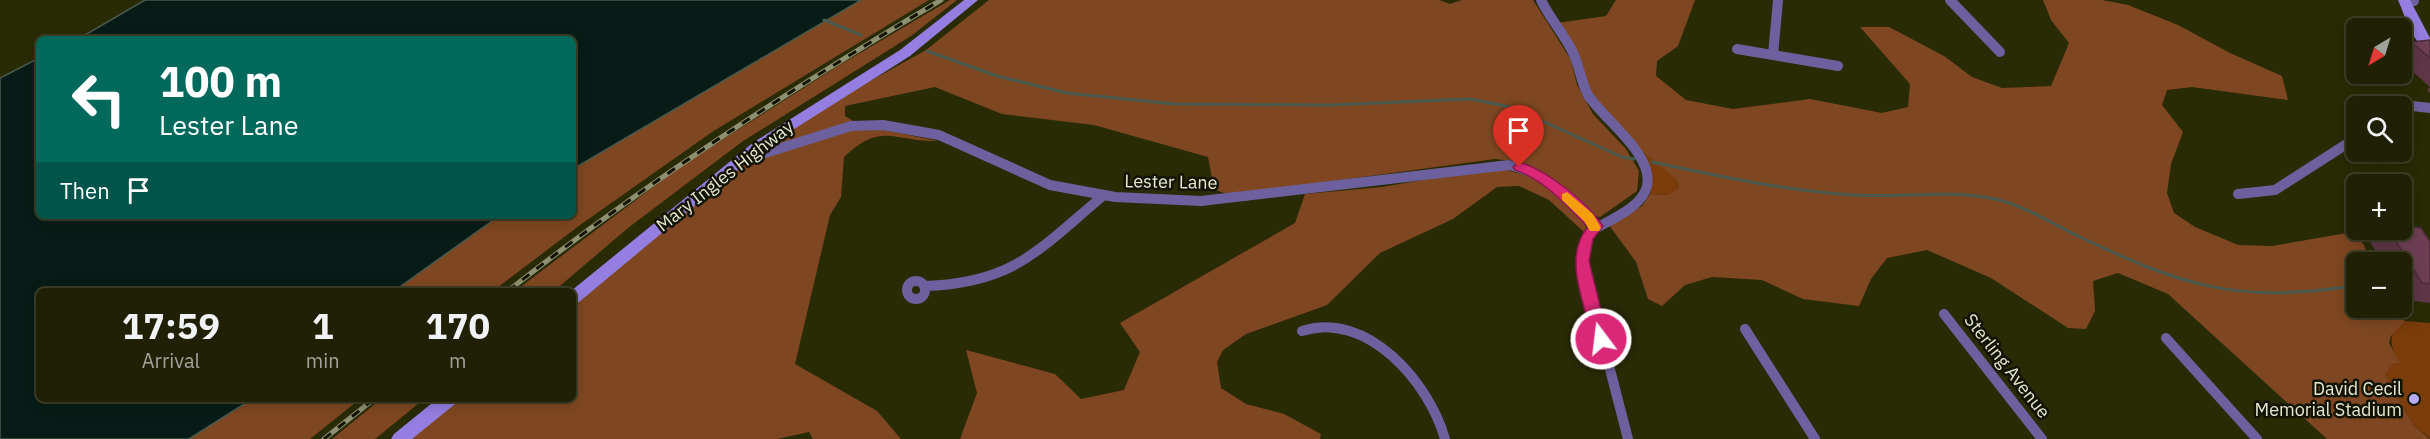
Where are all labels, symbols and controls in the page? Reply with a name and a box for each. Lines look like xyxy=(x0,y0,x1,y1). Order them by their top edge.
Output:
north arrow xyxy=(2346,18,2412,84)
map controls xyxy=(2346,18,2412,318)
text: 100 m xyxy=(159,54,282,109)
icon: left xyxy=(60,60,138,138)
button: search xyxy=(2346,96,2412,162)
pin xyxy=(1493,105,1544,167)
text: Lester Lane xyxy=(159,107,299,142)
icon: arrive xyxy=(1502,114,1535,147)
street label: Mary Ingles Highway xyxy=(651,115,798,236)
street label: Lester Lane xyxy=(1124,169,1218,194)
icon: arrive xyxy=(122,174,155,207)
button: + xyxy=(2346,174,2412,240)
text: Then xyxy=(60,176,110,205)
button: − xyxy=(2346,252,2412,318)
text: 17:59 xyxy=(122,302,220,349)
text: 1 xyxy=(312,302,334,349)
text: 170 xyxy=(425,302,490,349)
position arrow xyxy=(1569,307,1633,371)
street label: Sterling Avenue xyxy=(1959,309,2056,423)
text: Arrival xyxy=(142,347,200,374)
text: min xyxy=(306,347,340,374)
text: m xyxy=(449,347,467,374)
place label: David Cecil Memorial Stadium xyxy=(2255,377,2402,421)
marker: David Cecil Memorial Stadium xyxy=(2407,392,2421,406)

